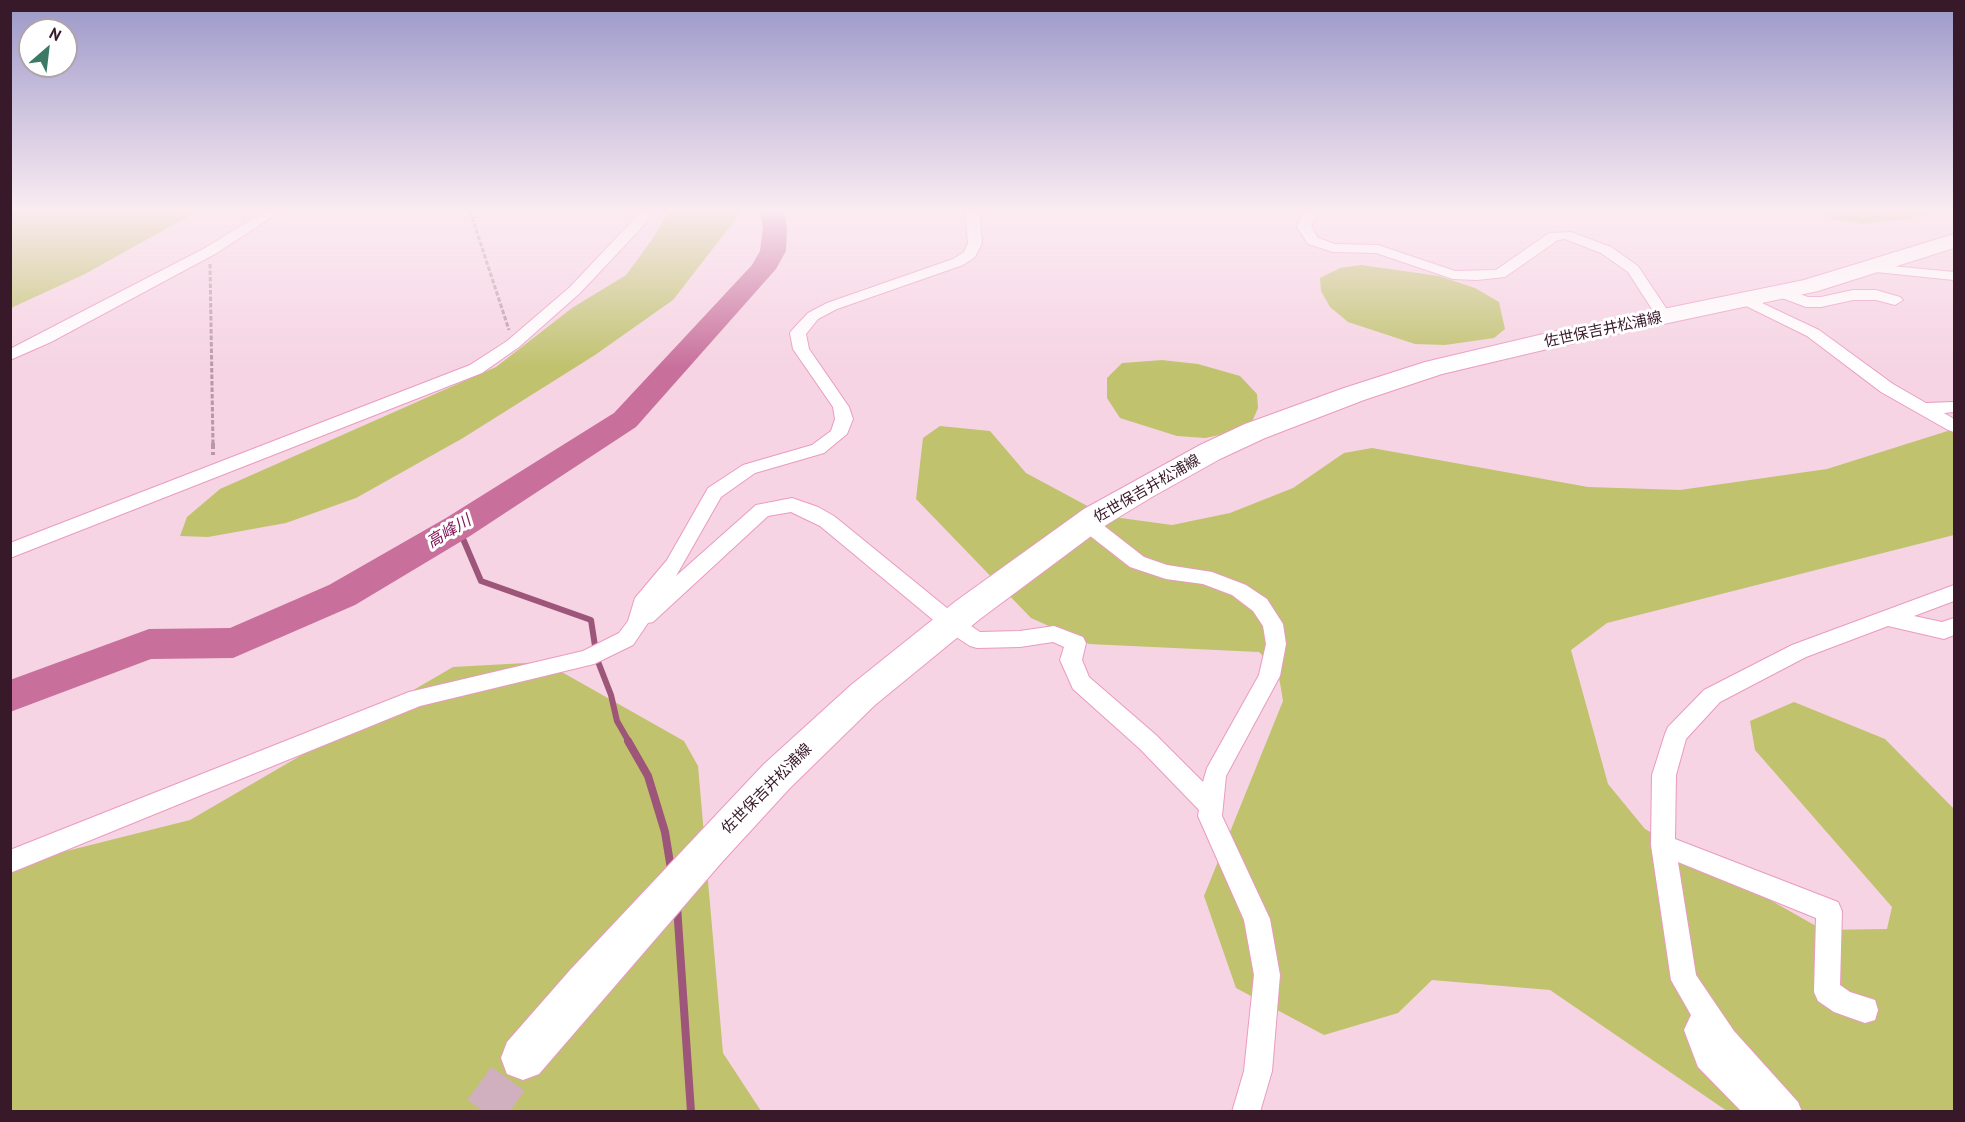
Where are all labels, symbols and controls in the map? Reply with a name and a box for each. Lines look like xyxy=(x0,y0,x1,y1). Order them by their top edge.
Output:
north arrow xyxy=(18,18,78,78)
text: N xyxy=(46,23,65,45)
street label: 佐世保吉井松浦線 xyxy=(1542,309,1664,351)
street label: 佐世保吉井松浦線 xyxy=(1091,451,1203,527)
water label: 高峰川 xyxy=(423,511,475,553)
street label: 佐世保吉井松浦線 xyxy=(718,740,816,838)

